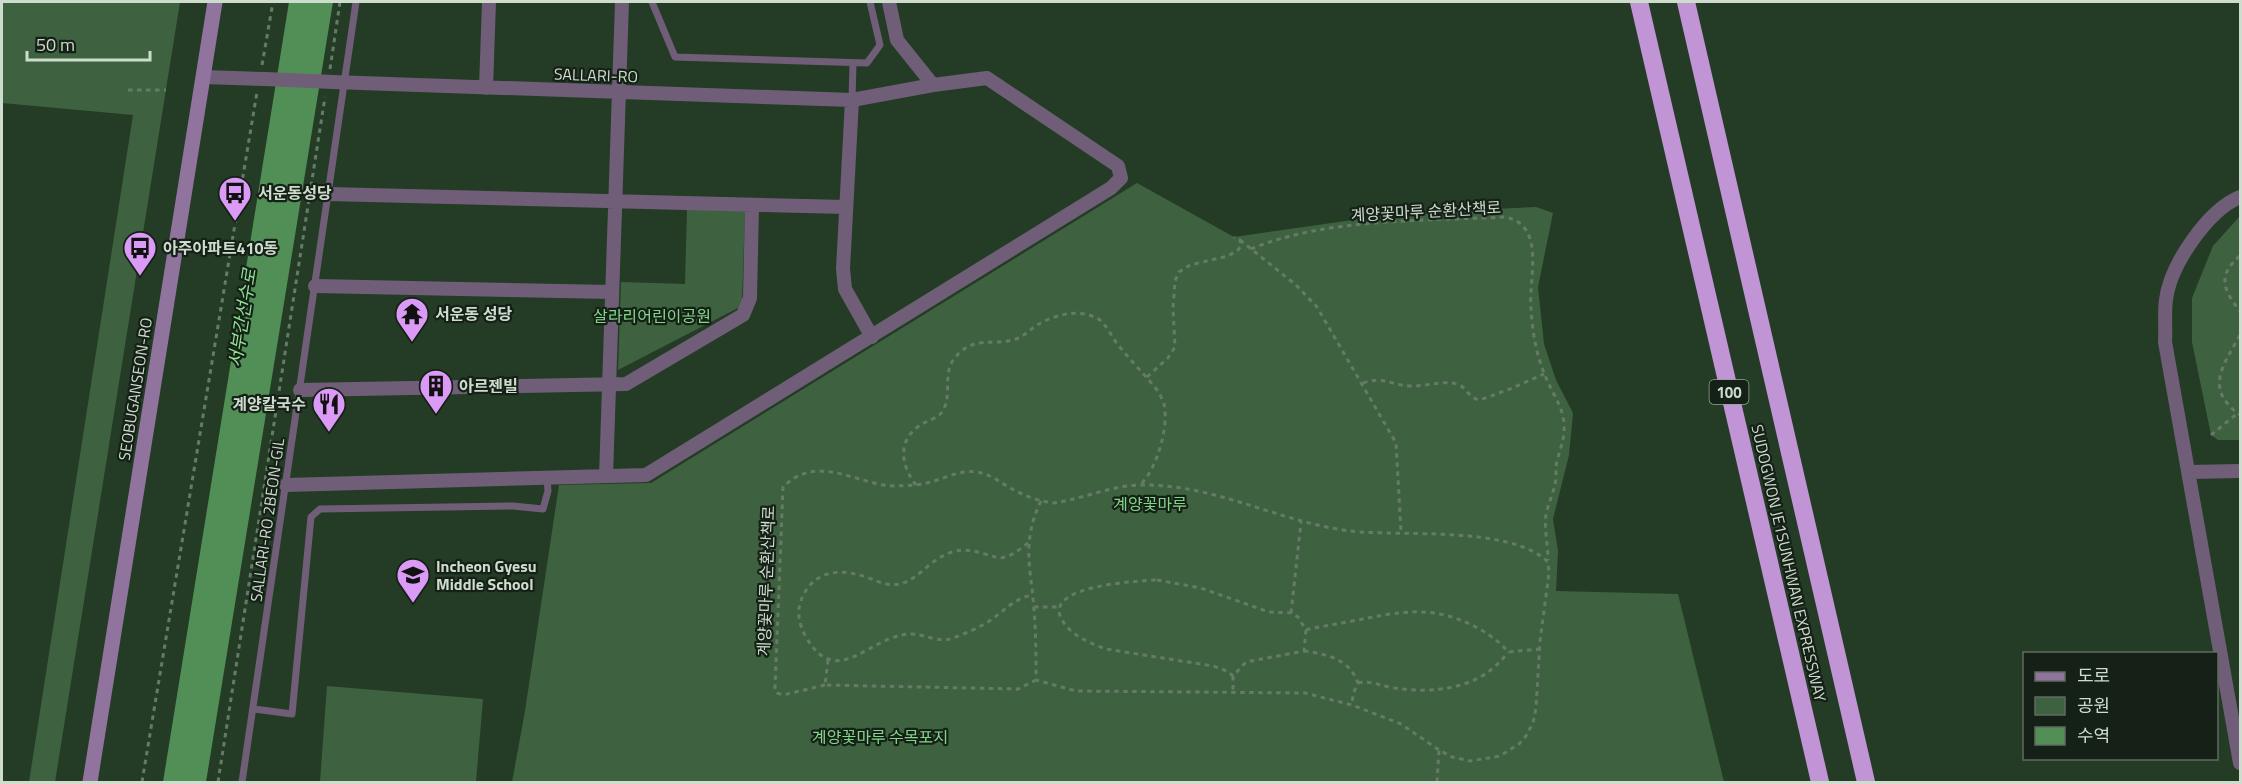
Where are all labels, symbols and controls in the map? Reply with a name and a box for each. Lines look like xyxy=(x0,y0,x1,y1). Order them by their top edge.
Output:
scale bar xyxy=(27,24,150,62)
text: 50 m xyxy=(36,31,75,58)
street label: SALLARI-RO xyxy=(554,62,638,88)
bus stop icon: 서운동성당 xyxy=(217,175,253,222)
place label: 서운동성당 xyxy=(258,181,332,205)
street label: 계양꽃마루 순환산책로 xyxy=(1350,195,1502,227)
bus stop icon: 아주아파트410동 xyxy=(122,230,158,277)
place label: 아주아파트410동 xyxy=(163,236,278,260)
water label: 서부간선수로 xyxy=(221,265,263,369)
temple icon: 서운동 성당 xyxy=(394,296,430,343)
place label: 서운동 성당 xyxy=(435,302,512,326)
park label: 살라리어린이공원 xyxy=(593,304,711,328)
street label: SEOBUGANSEON-RO xyxy=(112,316,158,462)
building icon: 아르젠빌 xyxy=(418,368,454,415)
place label: 아르젠빌 xyxy=(459,374,518,398)
road number: 100 xyxy=(1710,380,1748,404)
restaurant icon: 계양칼국수 xyxy=(311,386,347,433)
place label: 계양칼국수 xyxy=(232,392,306,416)
street label: SUDOGWON JE1SUNHWAN EXPRESSWAY xyxy=(1745,422,1833,704)
street label: SALLARI-RO 2BEON-GIL xyxy=(244,436,290,603)
park label: 계양꽃마루 xyxy=(1113,492,1187,516)
street label: 계양꽃마루 순환산책로 xyxy=(751,505,781,657)
place label: Incheon Gyesu Middle School xyxy=(436,554,537,596)
school or university icon: Incheon Gyesu Middle School xyxy=(395,557,431,604)
legend xyxy=(2023,652,2218,760)
text: 도로 xyxy=(2077,662,2110,689)
text: 공원 xyxy=(2077,692,2110,719)
text: 수역 xyxy=(2077,722,2110,749)
park label: 계양꽃마루 수목포지 xyxy=(812,725,948,749)

